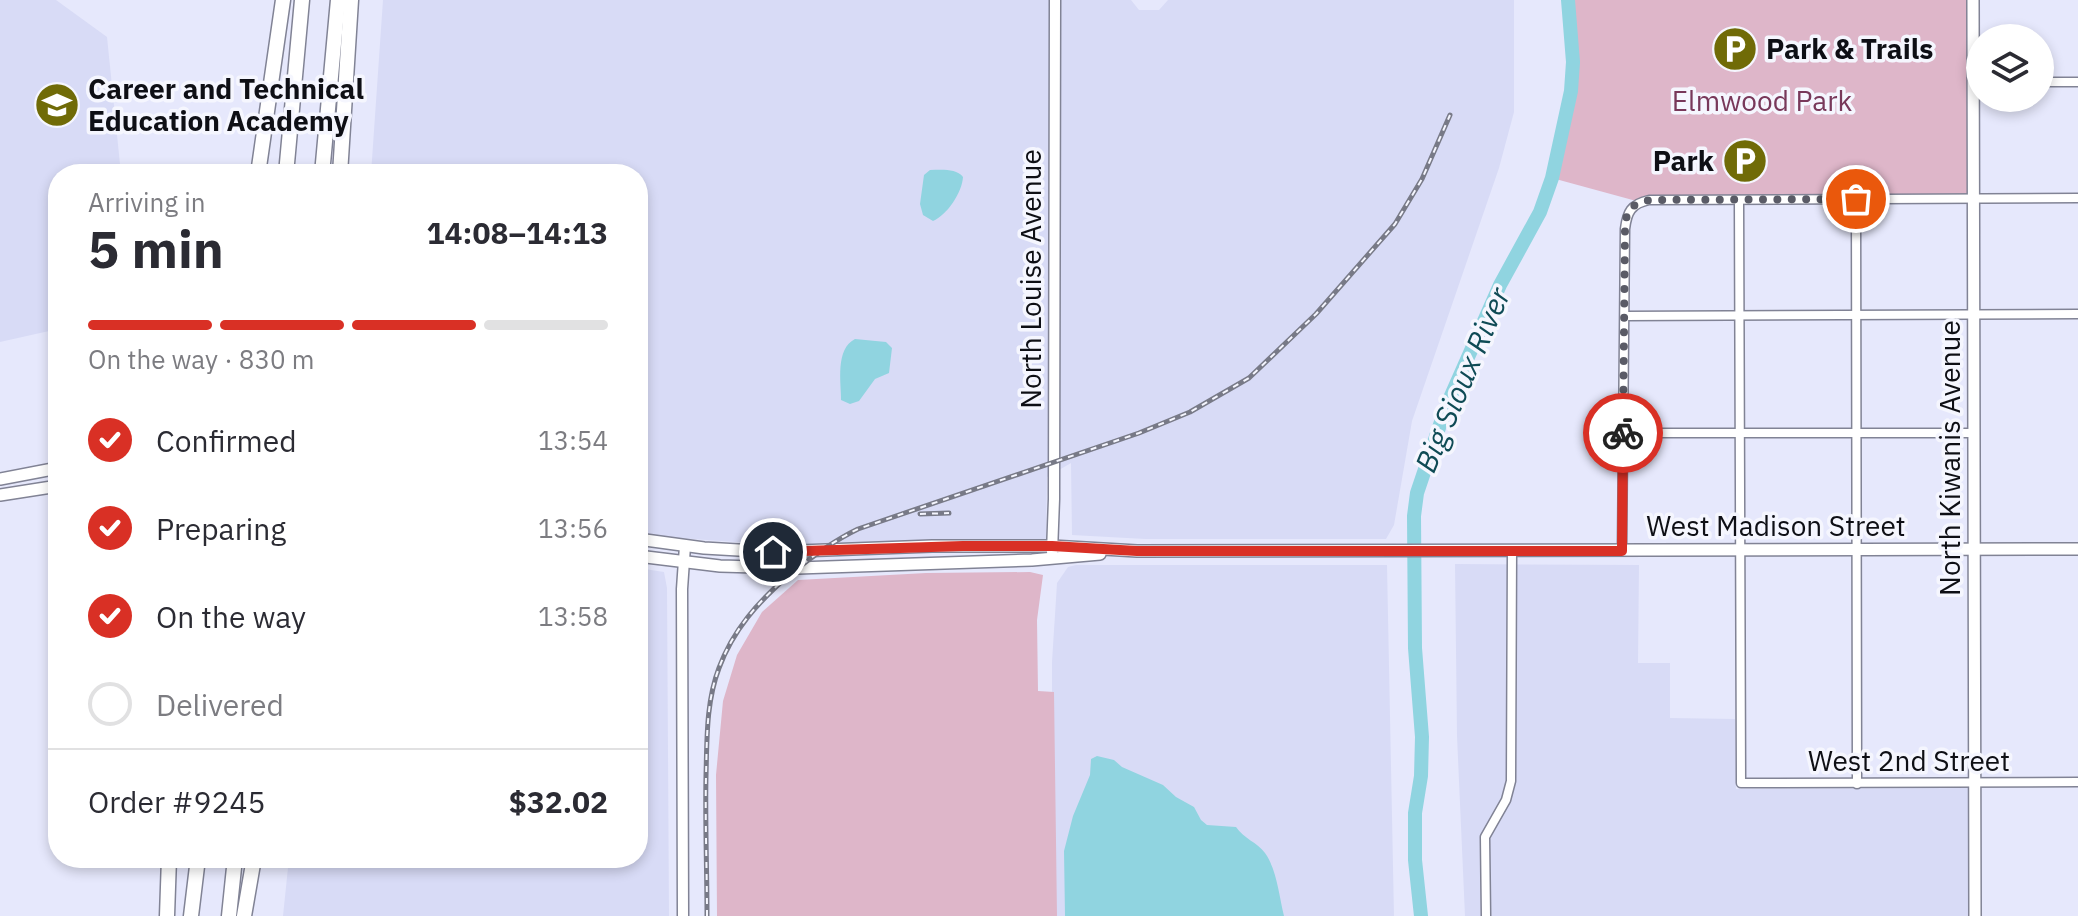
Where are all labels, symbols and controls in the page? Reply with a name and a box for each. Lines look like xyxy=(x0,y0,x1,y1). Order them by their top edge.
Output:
map controls xyxy=(1966,24,2054,112)
button: layers xyxy=(1966,24,2054,112)
parking icon: Park & Trails xyxy=(1711,25,1759,73)
place label: Park & Trails xyxy=(1766,30,1933,67)
place label: Career and Technical Education Academy xyxy=(88,70,364,139)
school or university icon: Career and Technical Education Academy xyxy=(33,81,81,129)
park label: Elmwood Park xyxy=(1672,82,1852,119)
parking icon: Park xyxy=(1721,137,1769,185)
place label: Park xyxy=(1653,142,1715,179)
street label: North Louise Avenue xyxy=(1012,149,1049,409)
pin xyxy=(1822,165,1890,233)
icon: bag xyxy=(1834,177,1878,221)
text: Arriving in xyxy=(88,185,205,219)
text: 14:08–14:13 xyxy=(427,213,608,252)
text: 5 min xyxy=(88,215,224,282)
water label: Big Sioux River xyxy=(1405,280,1518,478)
street label: North Kiwanis Avenue xyxy=(1931,320,1968,596)
text: On the way · 830 m xyxy=(88,342,314,376)
courier xyxy=(1583,393,1663,473)
icon: bike xyxy=(1601,411,1645,455)
icon: check xyxy=(88,418,132,462)
text: Confirmed xyxy=(156,421,297,460)
text: 13:54 xyxy=(538,423,608,457)
icon: check xyxy=(88,506,132,550)
street label: West Madison Street xyxy=(1646,507,1906,544)
text: Preparing xyxy=(156,509,286,548)
text: 13:56 xyxy=(538,511,608,545)
pin xyxy=(739,518,807,586)
icon: home xyxy=(751,530,795,574)
icon: check xyxy=(88,594,132,638)
text: On the way xyxy=(156,597,306,636)
text: 13:58 xyxy=(538,599,608,633)
text: Delivered xyxy=(156,685,284,724)
street label: West 2nd Street xyxy=(1808,742,2010,779)
text: Order #9245 xyxy=(88,782,265,821)
text: $32.02 xyxy=(509,782,608,821)

